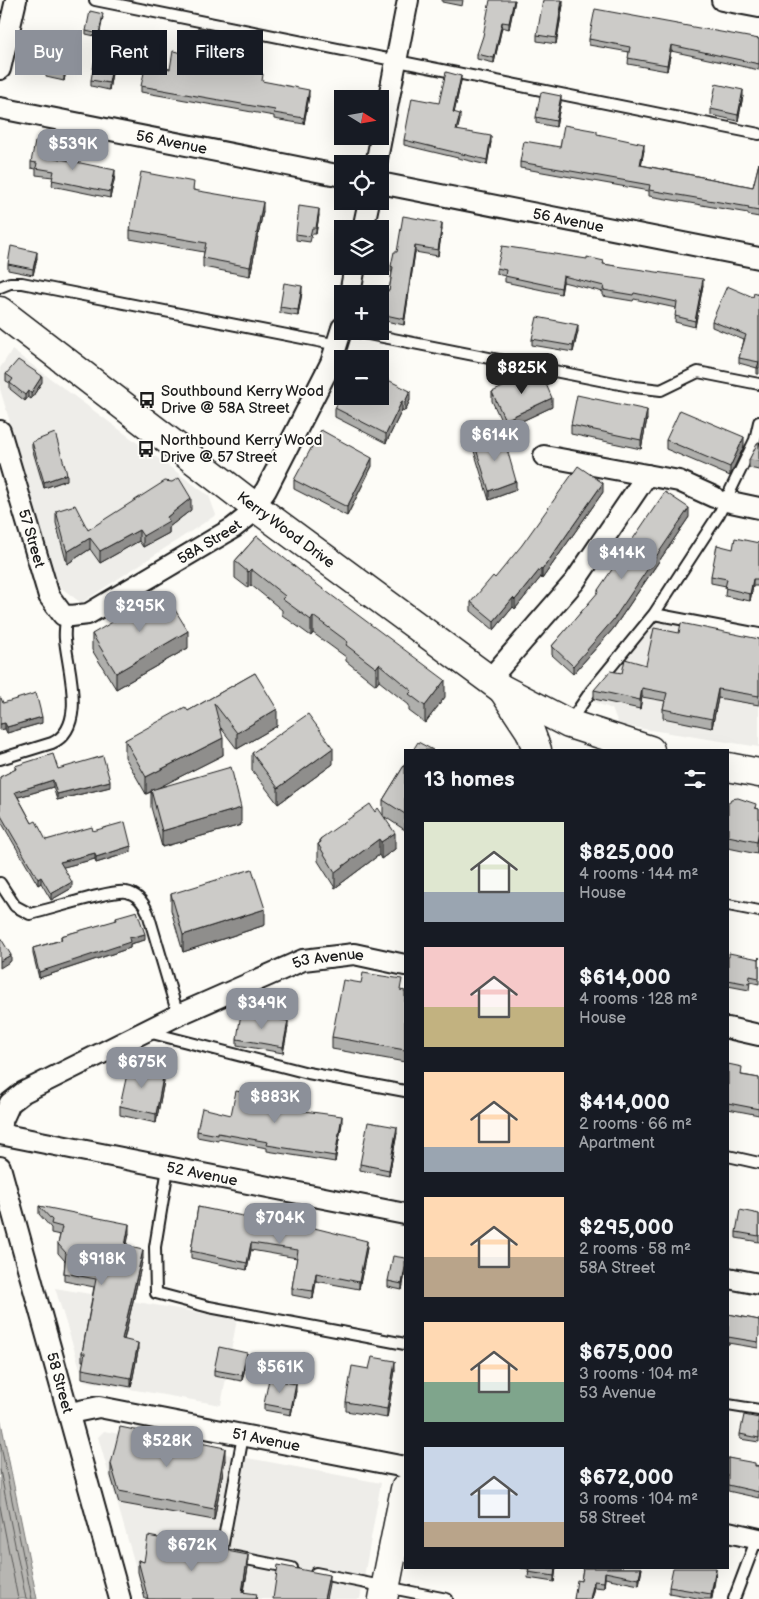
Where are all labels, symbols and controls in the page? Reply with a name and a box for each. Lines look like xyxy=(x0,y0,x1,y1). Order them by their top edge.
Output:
chip: Buy xyxy=(15,30,82,75)
chip: Rent xyxy=(92,30,167,75)
chip: Filters xyxy=(177,30,263,75)
north arrow xyxy=(334,90,389,145)
map controls xyxy=(334,90,389,405)
street label: 56 Avenue xyxy=(134,126,209,159)
pin: $539K xyxy=(38,128,108,171)
text: $539K xyxy=(48,135,98,154)
button: locate xyxy=(334,155,389,210)
street label: 56 Avenue xyxy=(531,204,606,237)
button: layers xyxy=(334,220,389,275)
button: + xyxy=(334,285,389,340)
button: − xyxy=(334,350,389,405)
pin: $825K xyxy=(487,352,557,395)
text: $825K xyxy=(497,359,547,378)
place label: Southbound Kerry Wood Drive @ 58A Street xyxy=(161,382,324,418)
bus stop icon: Southbound Kerry Wood Drive @ 58A Street xyxy=(137,390,157,410)
pin: $614K xyxy=(460,420,530,462)
text: $614K xyxy=(471,426,519,445)
place label: Northbound Kerry Wood Drive @ 57 Street xyxy=(160,431,322,467)
bus stop icon: Northbound Kerry Wood Drive @ 57 Street xyxy=(136,439,156,459)
street label: Kerry Wood Drive xyxy=(233,488,338,573)
street label: 57 Street xyxy=(14,507,49,570)
street label: 58A Street xyxy=(174,516,246,569)
pin: $414K xyxy=(587,538,657,580)
text: $414K xyxy=(599,544,645,563)
pin: $295K xyxy=(105,590,175,633)
text: $295K xyxy=(115,597,165,616)
icon: filters xyxy=(681,765,709,793)
text: 13 homes xyxy=(424,767,515,792)
text: $825,000 xyxy=(579,840,674,865)
icon: home xyxy=(464,842,524,902)
text: 4 rooms · 144 m² xyxy=(579,865,698,884)
text: House xyxy=(579,884,626,903)
street label: 53 Avenue xyxy=(289,945,366,974)
text: $614,000 xyxy=(579,965,671,990)
icon: home xyxy=(464,967,524,1027)
pin: $349K xyxy=(227,988,297,1030)
text: 4 rooms · 128 m² xyxy=(579,990,698,1009)
text: $349K xyxy=(237,994,287,1013)
text: House xyxy=(579,1009,626,1028)
pin: $675K xyxy=(107,1046,177,1089)
text: $675K xyxy=(117,1053,167,1072)
pin: $883K xyxy=(240,1082,310,1124)
text: $883K xyxy=(250,1088,300,1107)
text: $414,000 xyxy=(579,1090,670,1115)
icon: home xyxy=(464,1092,524,1152)
text: 2 rooms · 66 m² xyxy=(579,1115,692,1134)
text: Apartment xyxy=(579,1134,655,1153)
street label: 52 Avenue xyxy=(165,1158,239,1191)
pin: $704K xyxy=(245,1202,315,1245)
text: $704K xyxy=(255,1209,305,1228)
text: $295,000 xyxy=(579,1215,674,1240)
icon: home xyxy=(464,1217,524,1277)
text: 2 rooms · 58 m² xyxy=(579,1240,691,1259)
pin: $918K xyxy=(67,1244,137,1286)
text: $918K xyxy=(78,1250,126,1269)
text: 58A Street xyxy=(579,1259,655,1278)
text: $675,000 xyxy=(579,1340,673,1365)
icon: home xyxy=(464,1342,524,1402)
street label: 58 Street xyxy=(42,1350,77,1416)
pin: $561K xyxy=(245,1352,315,1394)
text: $561K xyxy=(256,1358,304,1377)
text: 3 rooms · 104 m² xyxy=(579,1365,698,1384)
text: 53 Avenue xyxy=(579,1384,656,1403)
street label: 51 Avenue xyxy=(230,1424,302,1456)
pin: $528K xyxy=(132,1426,202,1468)
text: $528K xyxy=(142,1432,192,1451)
text: $672,000 xyxy=(579,1465,674,1490)
icon: home xyxy=(464,1467,524,1527)
text: 3 rooms · 104 m² xyxy=(579,1490,698,1509)
text: 58 Street xyxy=(579,1509,645,1528)
pin: $672K xyxy=(157,1530,227,1572)
text: $672K xyxy=(167,1536,217,1555)

